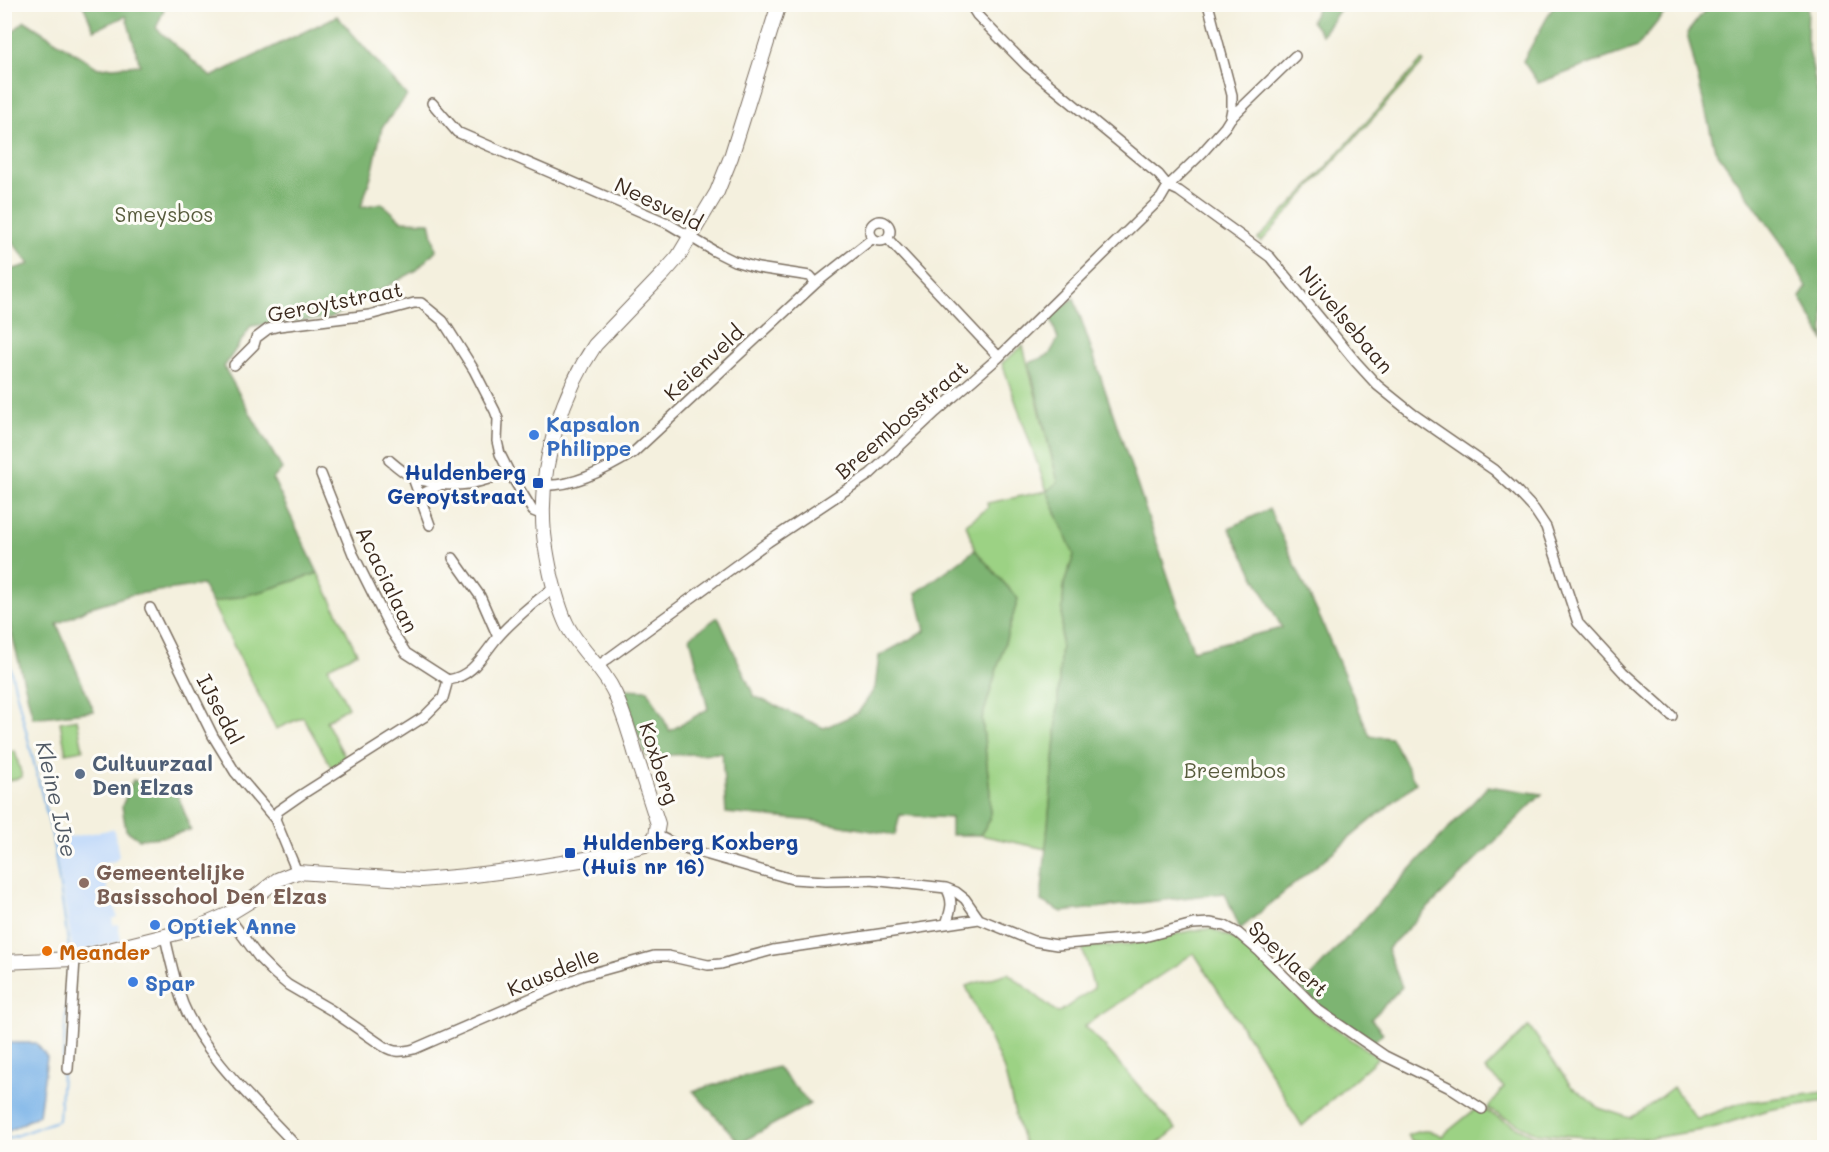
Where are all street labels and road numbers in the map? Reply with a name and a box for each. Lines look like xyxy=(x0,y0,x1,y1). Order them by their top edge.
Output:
street label: Neesveld xyxy=(611,170,707,236)
street label: Nijvelsebaan xyxy=(1294,259,1400,379)
street label: Geroytstraat xyxy=(265,275,405,327)
street label: Keienveld xyxy=(657,318,749,406)
street label: Breembosstraat xyxy=(829,354,973,484)
street label: Acacialaan xyxy=(351,521,425,637)
street label: IJsedal xyxy=(191,669,251,749)
street label: Koxberg xyxy=(634,718,686,808)
street label: Speylaert xyxy=(1243,914,1335,1002)
street label: Kausdelle xyxy=(503,940,603,1002)

